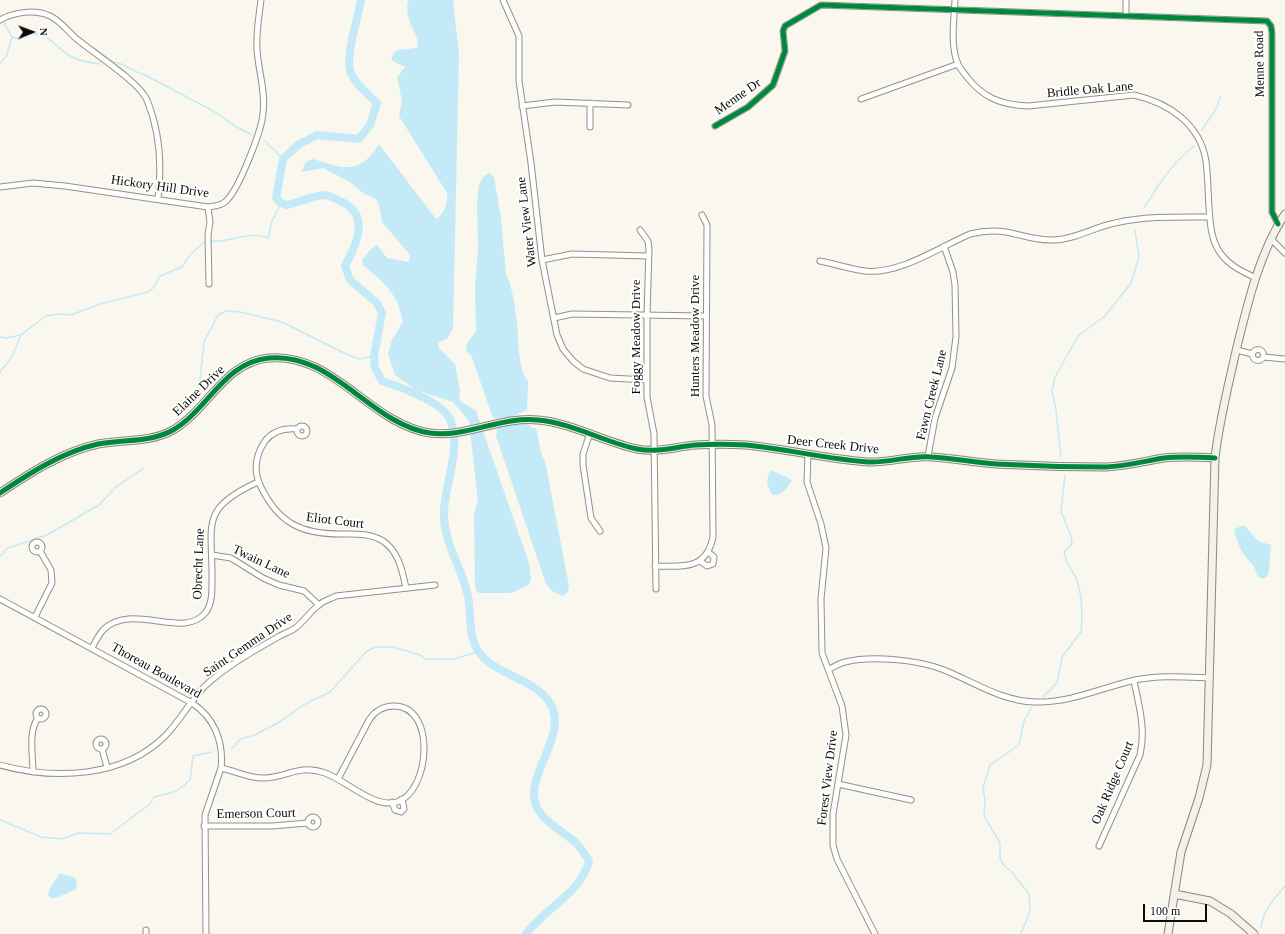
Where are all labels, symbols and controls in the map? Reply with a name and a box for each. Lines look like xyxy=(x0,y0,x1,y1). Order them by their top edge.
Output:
north arrow xyxy=(12,12,52,52)
text: N xyxy=(38,28,50,36)
street label: Menne Road xyxy=(1252,30,1268,98)
street label: Menne Dr xyxy=(712,75,764,119)
street label: Bridle Oak Lane xyxy=(1046,78,1134,102)
street label: Hickory Hill Drive xyxy=(110,172,210,202)
street label: Water View Lane xyxy=(514,176,540,268)
street label: Hunters Meadow Drive xyxy=(688,275,704,397)
street label: Foggy Meadow Drive xyxy=(629,280,645,394)
street label: Fawn Creek Lane xyxy=(913,348,951,442)
street label: Elaine Drive xyxy=(170,362,228,420)
street label: Deer Creek Drive xyxy=(786,432,880,458)
street label: Eliot Court xyxy=(305,510,365,532)
street label: Obrecht Lane xyxy=(190,528,208,600)
street label: Twain Lane xyxy=(230,542,292,582)
street label: Saint Gemma Drive xyxy=(201,609,295,681)
street label: Thoreau Boulevard xyxy=(108,640,204,702)
street label: Forest View Drive xyxy=(814,729,842,827)
street label: Oak Ridge Court xyxy=(1088,739,1138,827)
street label: Emerson Court xyxy=(216,806,296,822)
scale bar xyxy=(1145,896,1209,922)
text: 100 m xyxy=(1150,904,1180,918)

